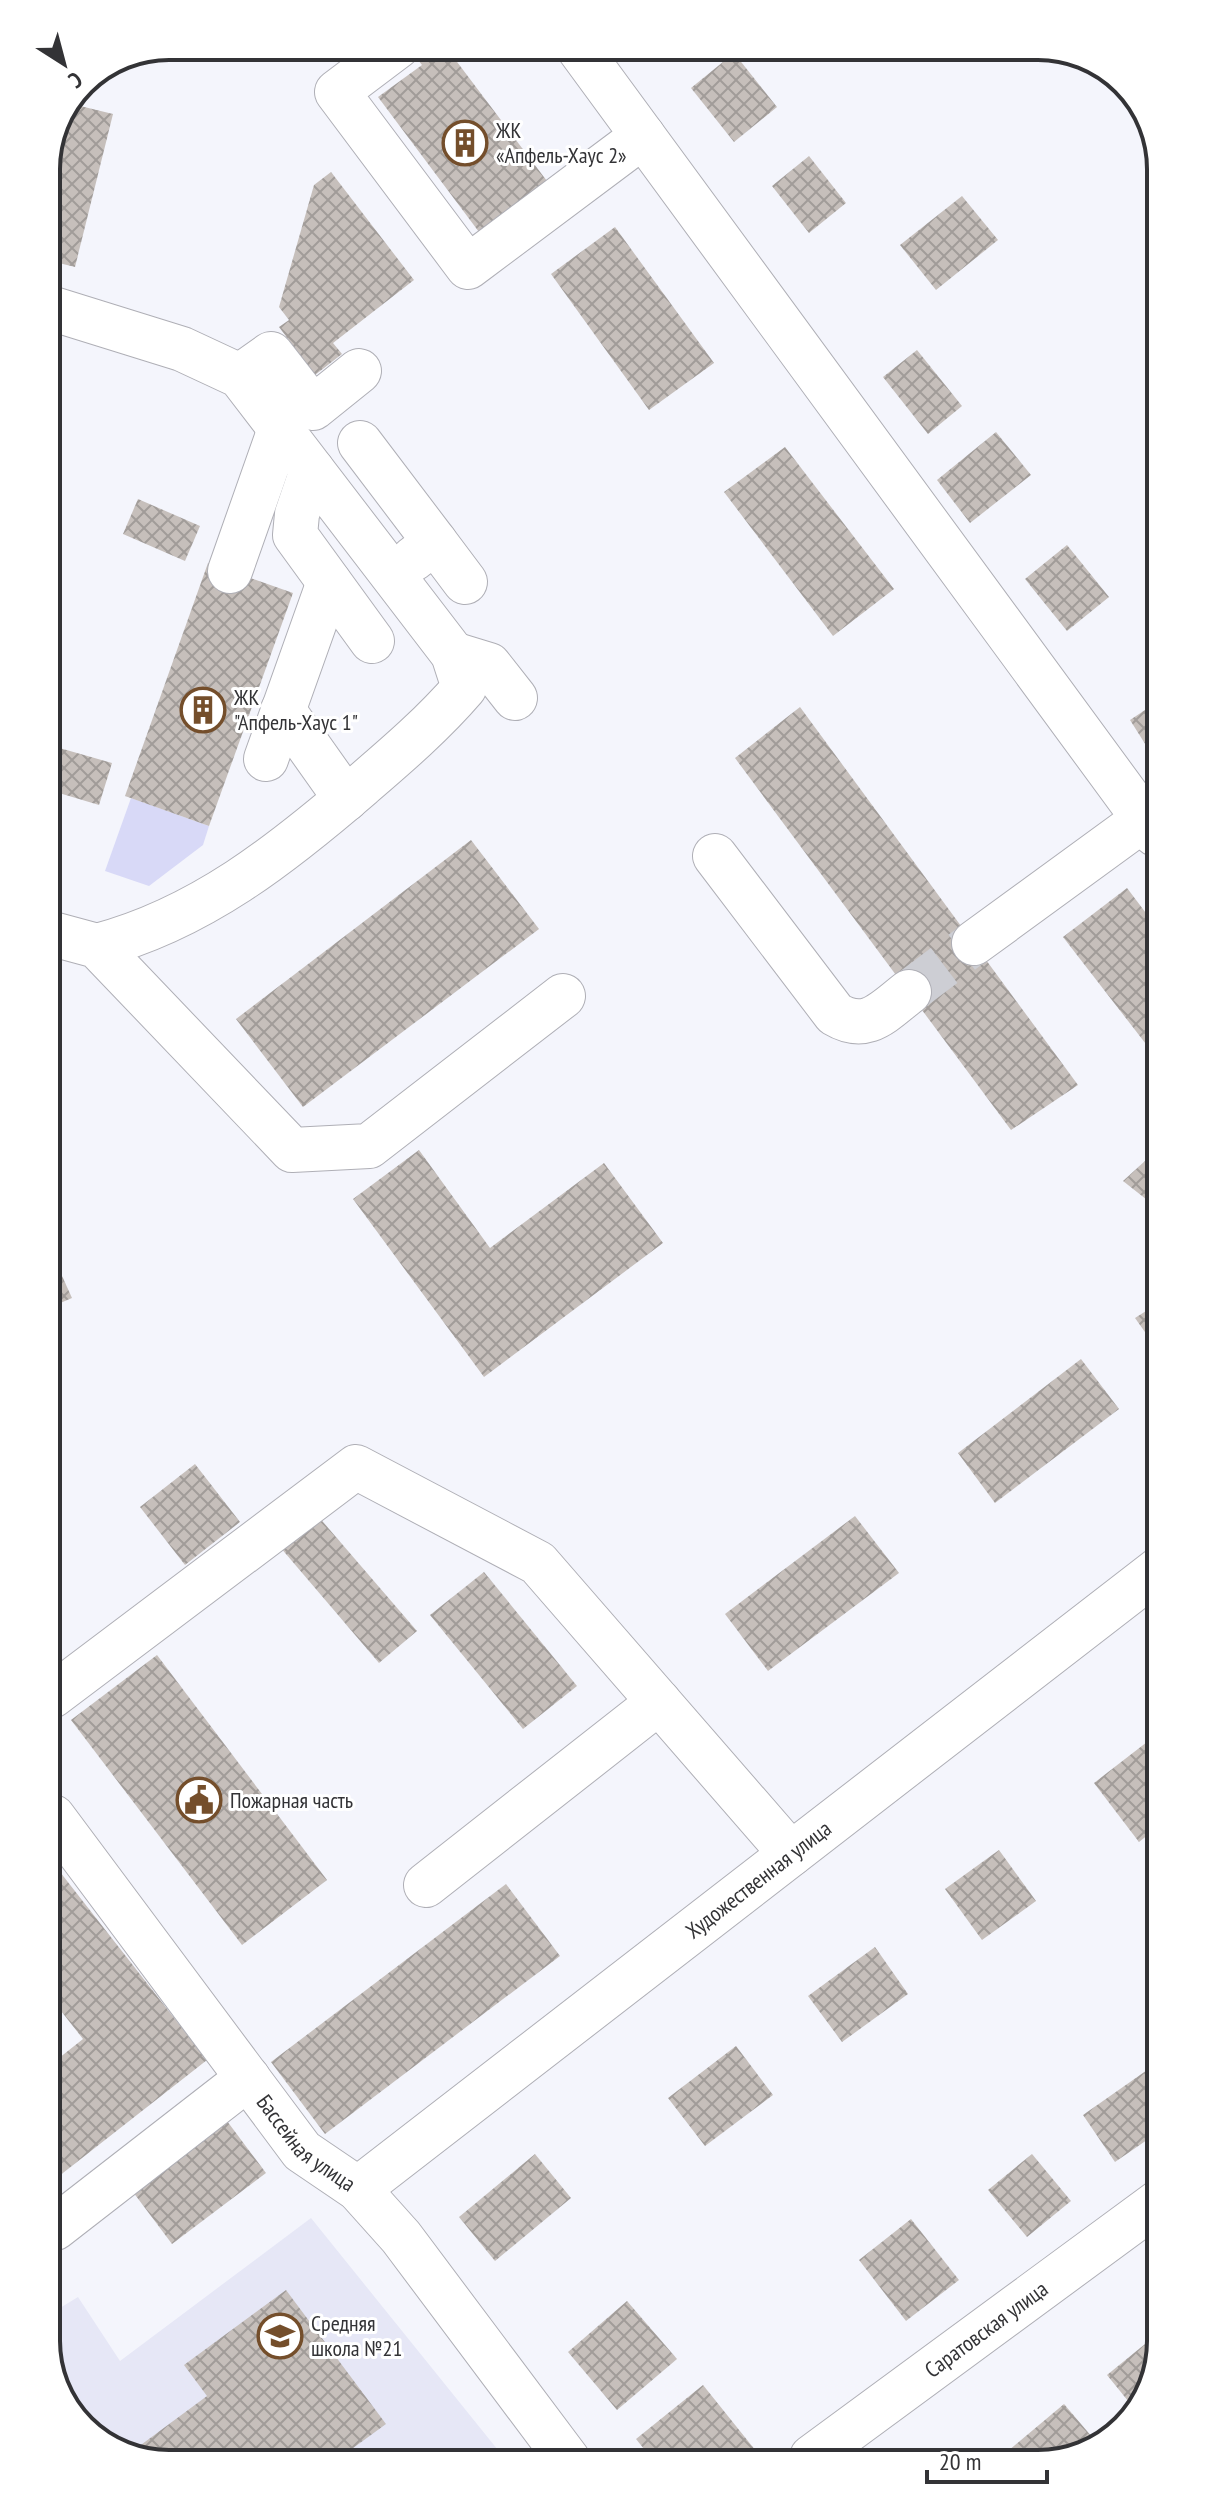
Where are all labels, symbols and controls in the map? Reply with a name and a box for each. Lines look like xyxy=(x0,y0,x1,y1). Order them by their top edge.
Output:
north arrow xyxy=(24,24,104,104)
text: С xyxy=(63,66,88,94)
place label: ЖК «Апфель-Хаус 2» xyxy=(495,116,627,169)
building icon: ЖК «Апфель-Хаус 2» xyxy=(441,119,489,167)
place label: ЖК "Апфель-Хаус 1" xyxy=(233,683,358,736)
building icon: ЖК "Апфель-Хаус 1" xyxy=(179,686,227,734)
public building icon: Пожарная часть xyxy=(175,1776,223,1824)
place label: Пожарная часть xyxy=(230,1786,353,1814)
street label: Художественная улица xyxy=(680,1814,837,1945)
street label: Бассейная улица xyxy=(251,2089,361,2197)
street label: Саратовская улица xyxy=(919,2275,1053,2384)
place label: Средняя школа №21 xyxy=(311,2309,402,2362)
school or university icon: Средняя школа №21 xyxy=(256,2312,304,2360)
scale bar xyxy=(927,2434,1047,2484)
text: 20 m xyxy=(939,2446,981,2477)

